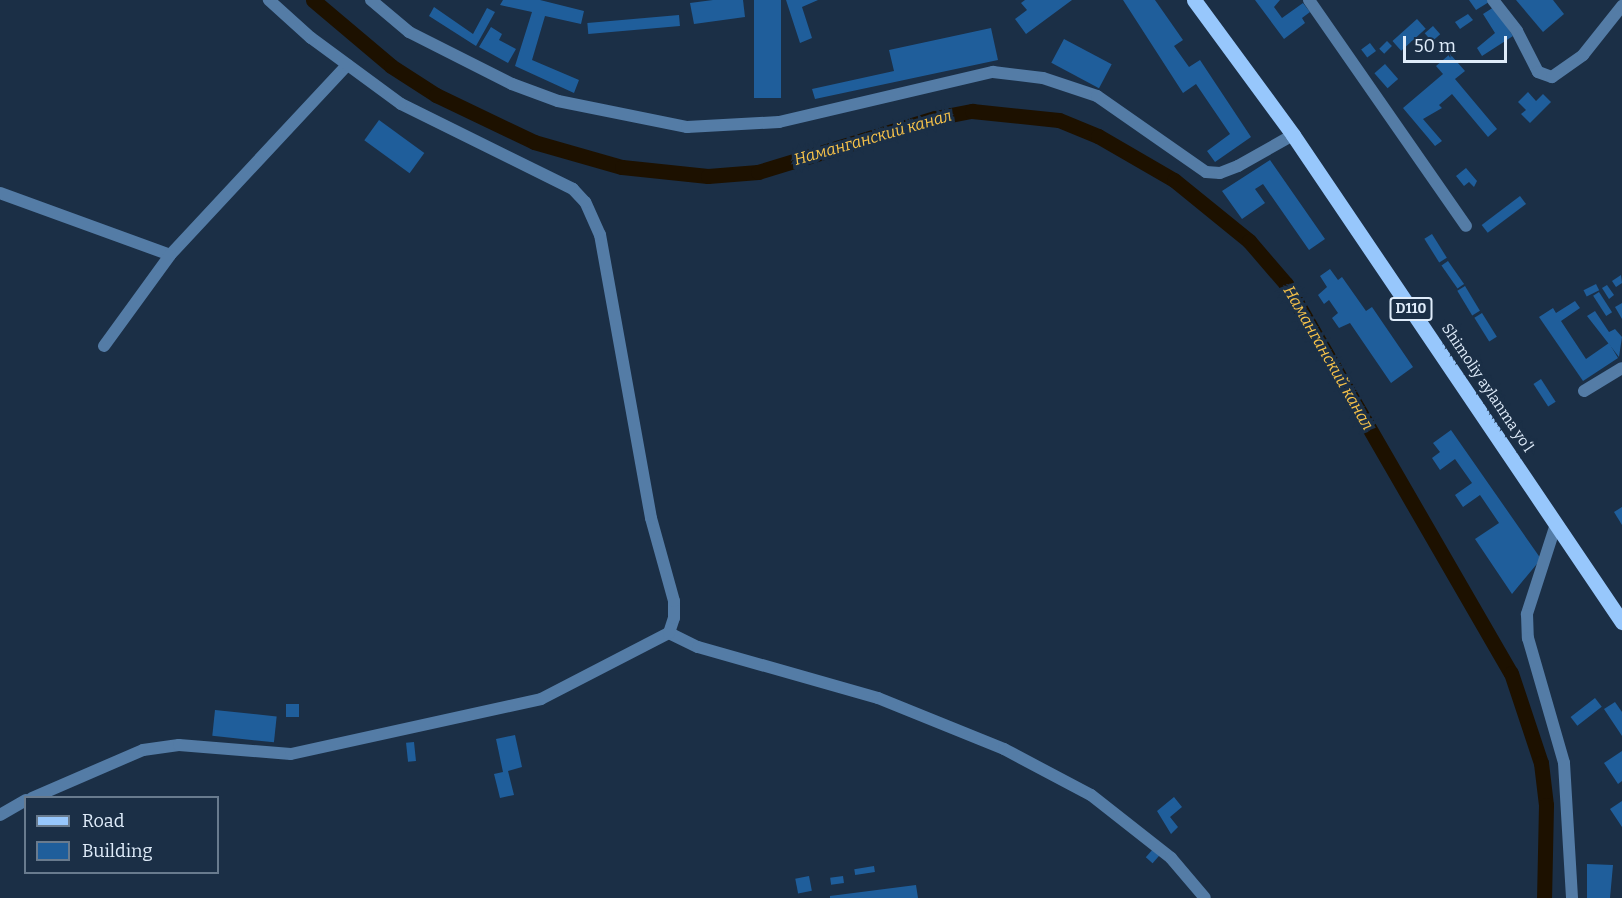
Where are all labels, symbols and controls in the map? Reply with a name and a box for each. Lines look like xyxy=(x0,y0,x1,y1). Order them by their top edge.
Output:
scale bar xyxy=(1406,24,1510,62)
text: 50 m xyxy=(1414,35,1456,57)
water label: Наманганский канал xyxy=(792,106,954,170)
water label: Наманганский канал xyxy=(1279,282,1377,434)
road number: D110 xyxy=(1388,298,1434,320)
street label: Shimoliy aylanma yoʻl xyxy=(1437,320,1537,456)
legend xyxy=(24,796,219,874)
text: Road xyxy=(82,810,124,832)
text: Building xyxy=(82,840,153,862)

